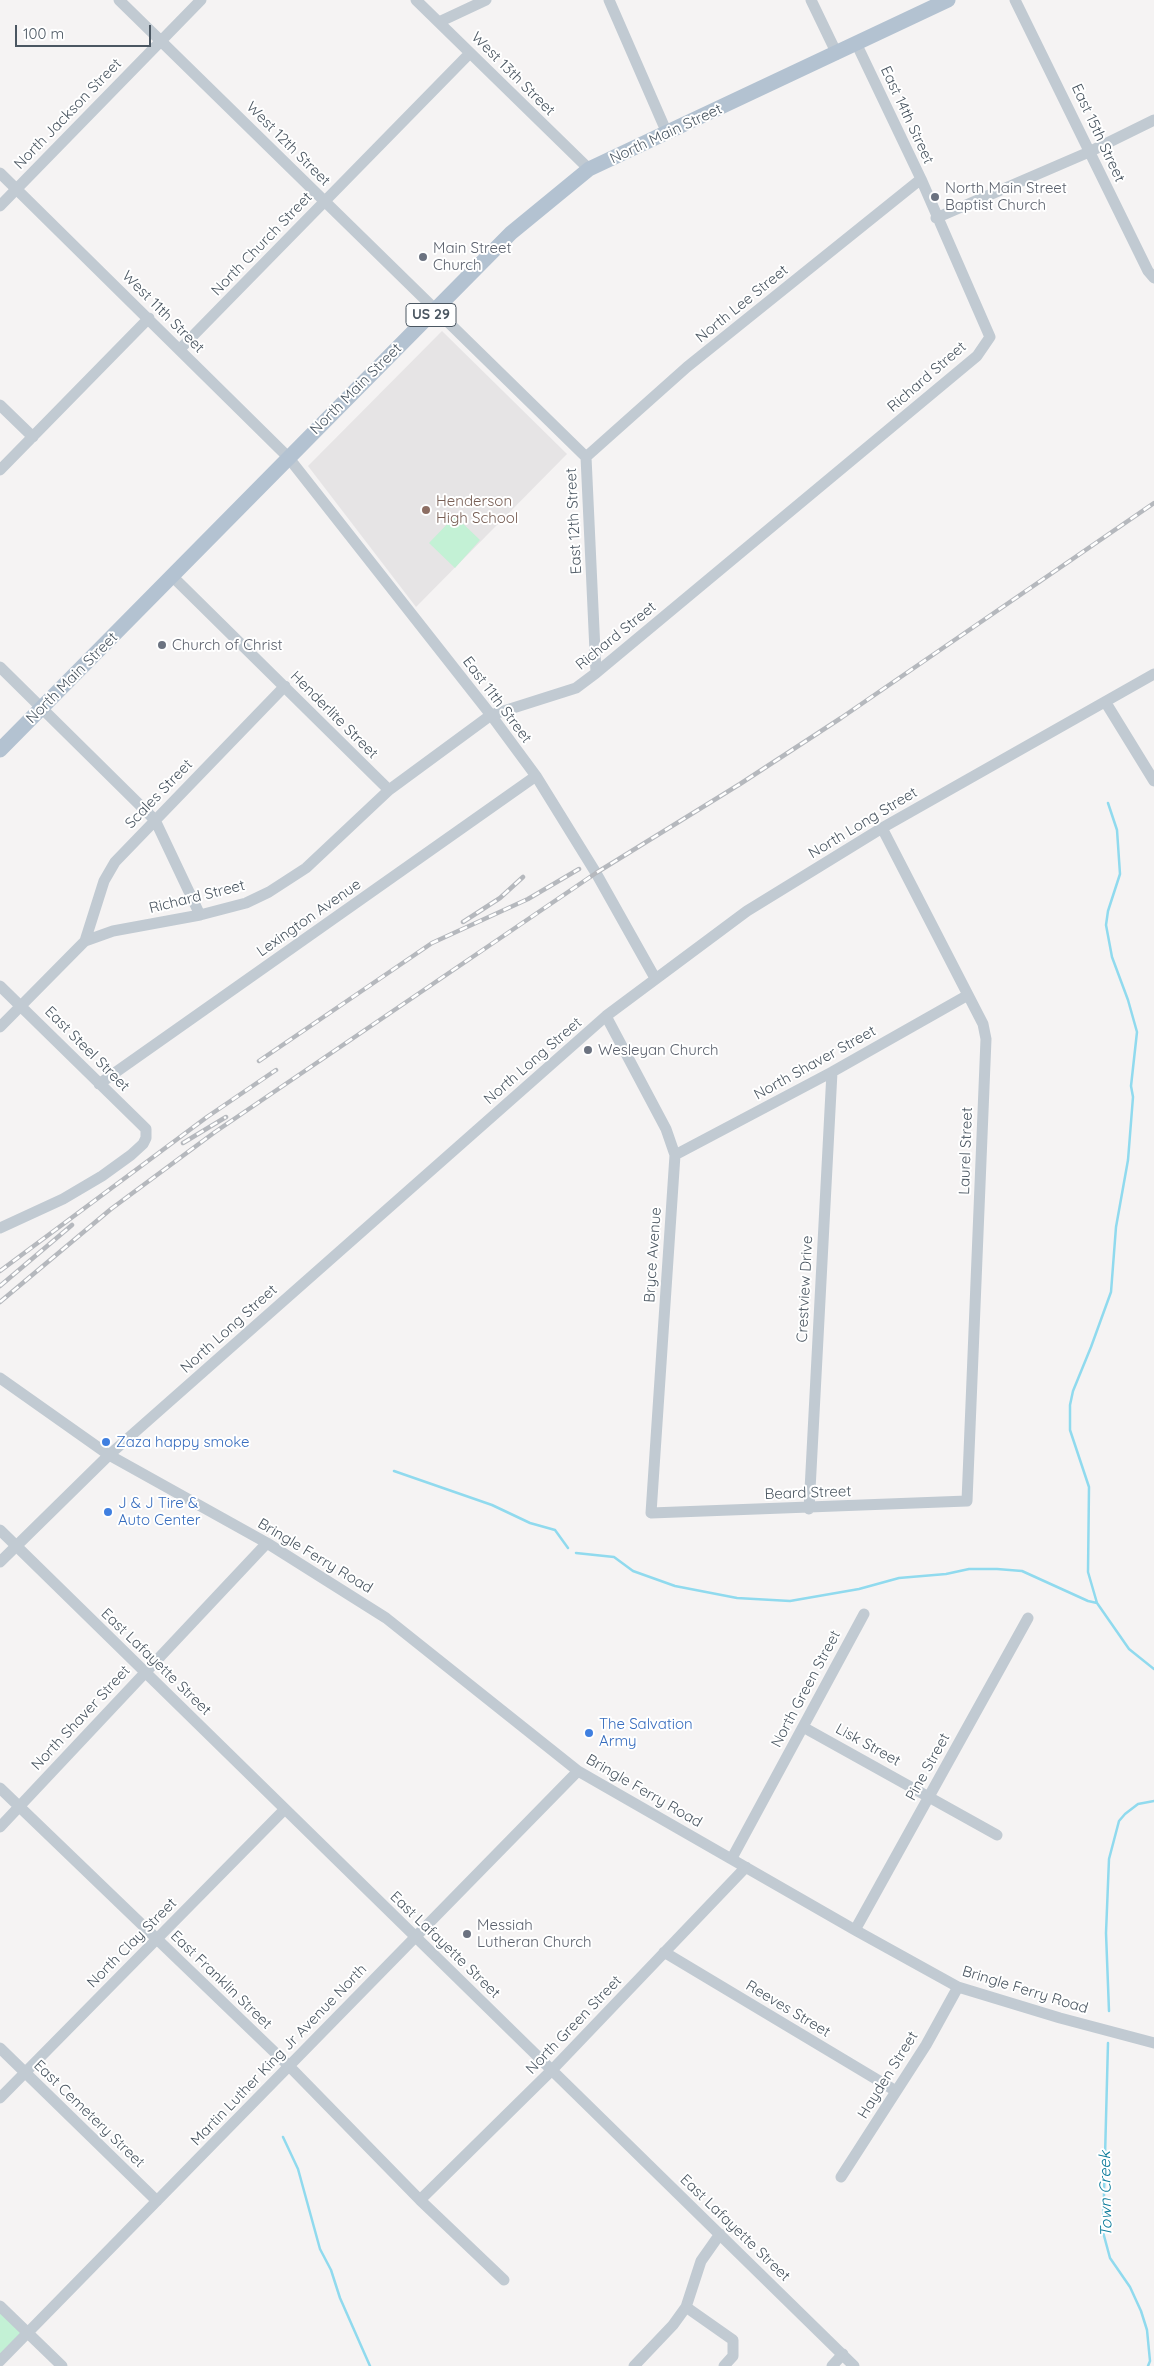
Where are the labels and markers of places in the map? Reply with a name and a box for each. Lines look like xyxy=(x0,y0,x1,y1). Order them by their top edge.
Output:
place label: North Main Street Baptist Church xyxy=(945,179,1067,214)
marker: North Main Street Baptist Church xyxy=(929,191,941,203)
place label: Main Street Church xyxy=(433,239,511,274)
marker: Main Street Church xyxy=(417,251,429,263)
place label: Henderson High School xyxy=(436,492,518,527)
marker: Henderson High School xyxy=(420,504,432,516)
place label: Church of Christ xyxy=(172,636,283,654)
marker: Church of Christ xyxy=(156,639,168,651)
place label: Wesleyan Church xyxy=(598,1041,718,1059)
marker: Wesleyan Church xyxy=(582,1044,594,1056)
place label: Zaza happy smoke xyxy=(116,1433,249,1451)
marker: Zaza happy smoke xyxy=(100,1436,112,1448)
place label: J & J Tire & Auto Center xyxy=(118,1494,200,1529)
marker: J & J Tire & Auto Center xyxy=(102,1506,114,1518)
place label: The Salvation Army xyxy=(599,1715,693,1750)
marker: The Salvation Army xyxy=(583,1727,595,1739)
place label: Messiah Lutheran Church xyxy=(477,1916,592,1951)
marker: Messiah Lutheran Church xyxy=(461,1928,473,1940)

